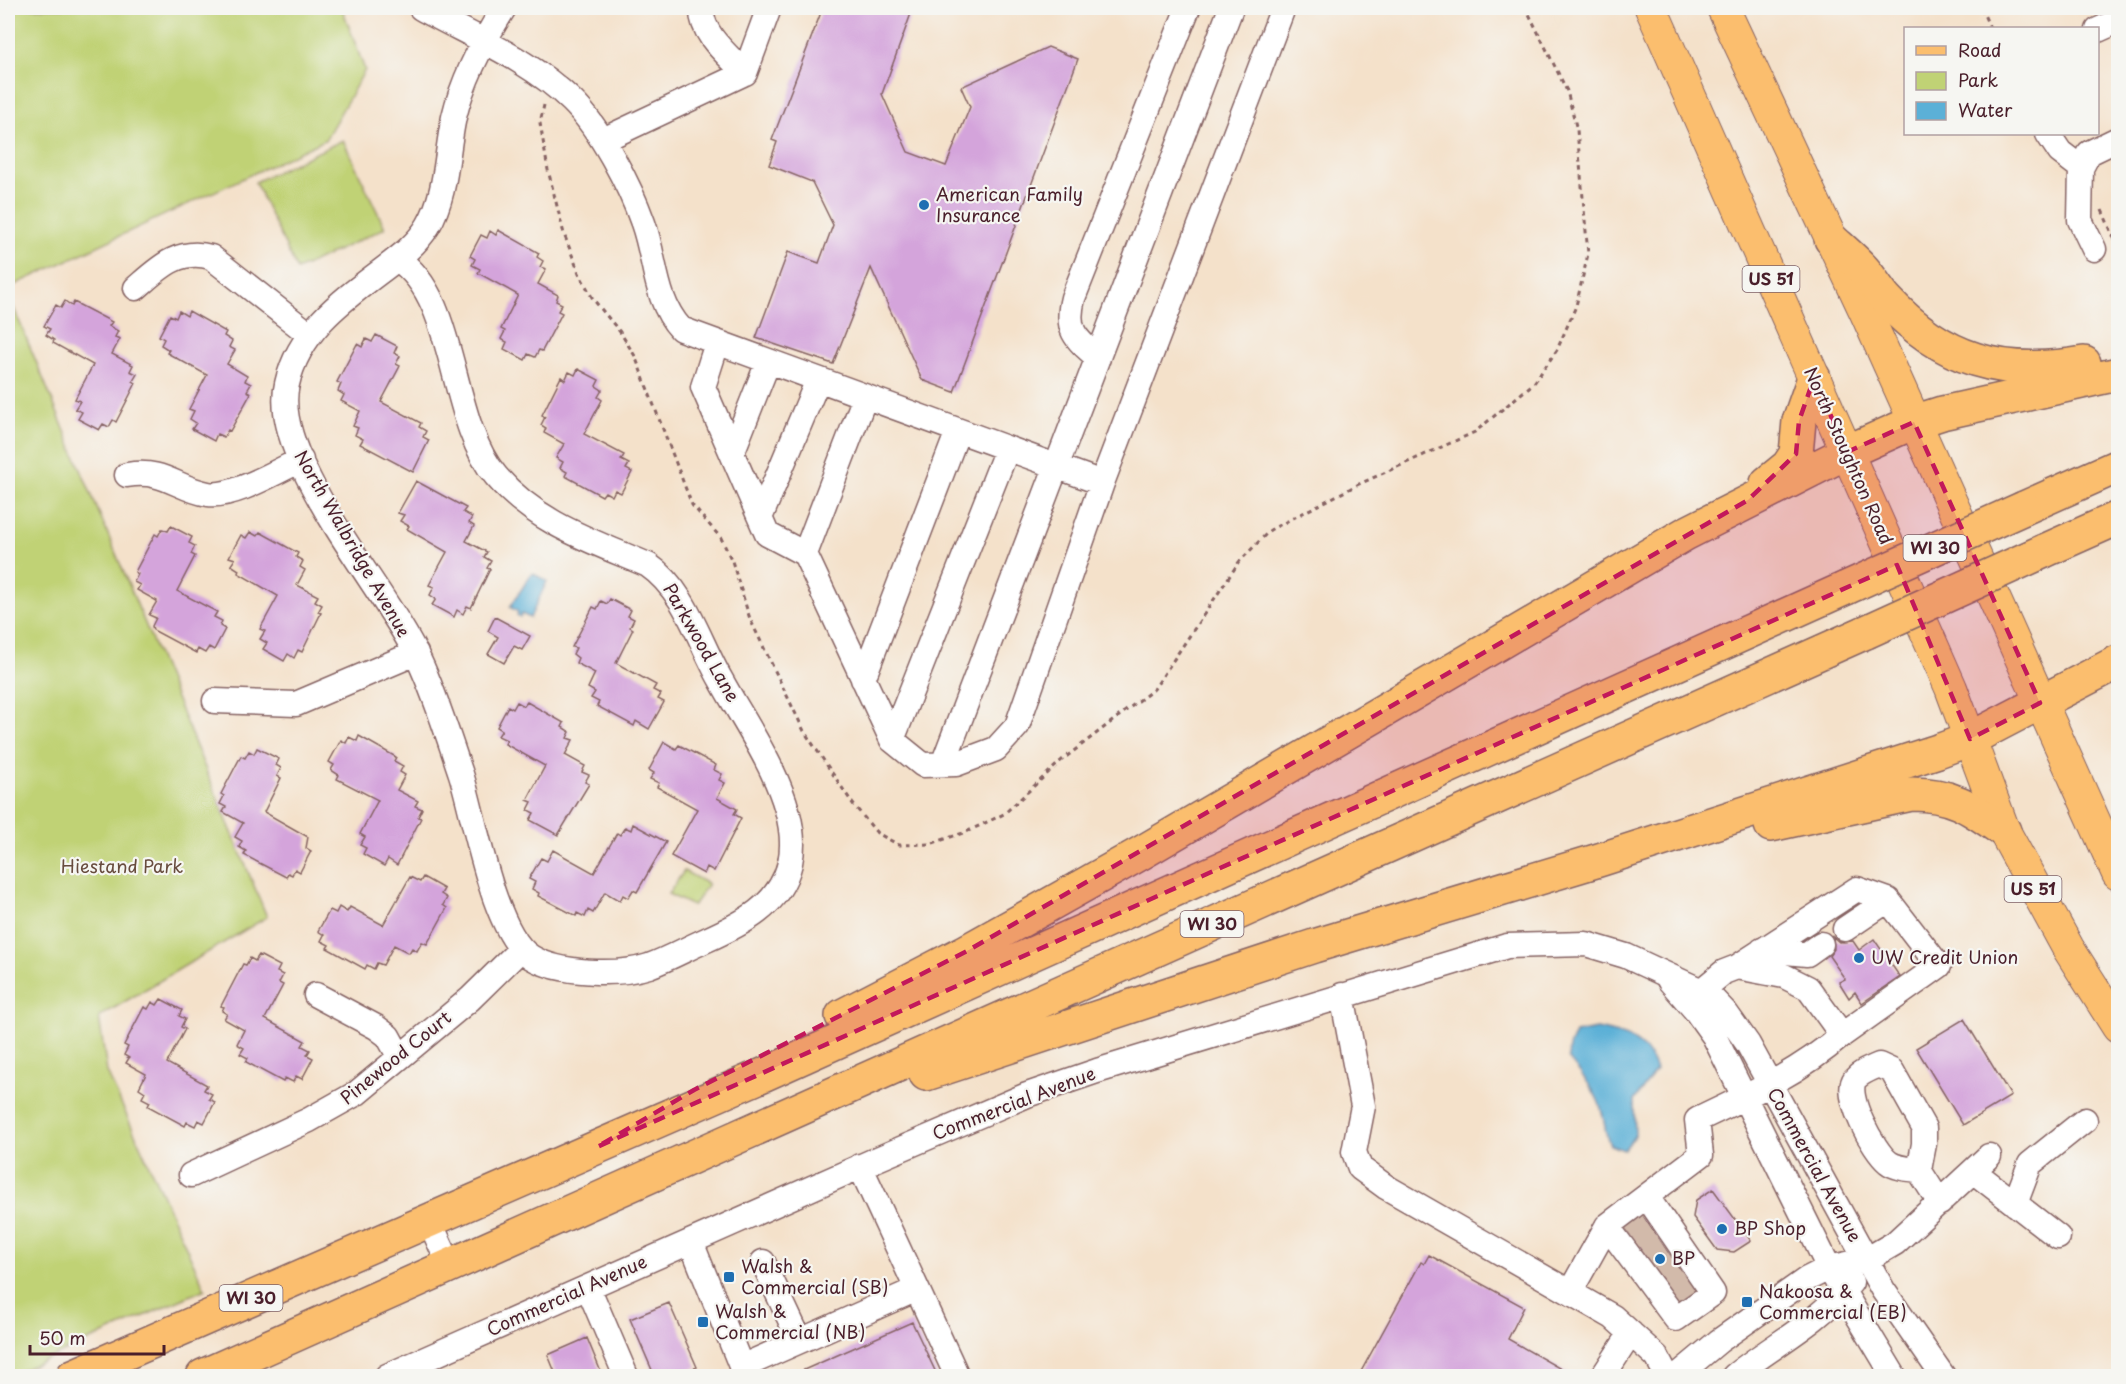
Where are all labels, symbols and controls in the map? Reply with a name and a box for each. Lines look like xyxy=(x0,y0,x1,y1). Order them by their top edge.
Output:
legend xyxy=(1904,27,2099,135)
text: Road xyxy=(1958,36,2002,63)
text: Park xyxy=(1958,66,1998,93)
text: Water xyxy=(1958,96,2013,123)
place label: American Family Insurance xyxy=(936,180,1083,228)
marker: American Family Insurance xyxy=(917,198,931,212)
road number: US 51 xyxy=(1742,266,1800,292)
street label: North Stoughton Road xyxy=(1798,362,1901,549)
street label: North Walbridge Avenue xyxy=(289,445,418,642)
road number: WI 30 xyxy=(1904,535,1966,561)
street label: Parkwood Lane xyxy=(657,578,747,707)
park label: Hiestand Park xyxy=(61,852,183,879)
road number: US 51 xyxy=(2004,876,2062,902)
road number: WI 30 xyxy=(1180,911,1244,937)
place label: UW Credit Union xyxy=(1871,943,2018,970)
marker: UW Credit Union xyxy=(1852,951,1866,965)
street label: Pinewood Court xyxy=(334,1004,456,1110)
street label: Commercial Avenue xyxy=(928,1059,1099,1146)
street label: Commercial Avenue xyxy=(1762,1082,1869,1246)
place label: BP Shop xyxy=(1734,1214,1806,1241)
marker: BP Shop xyxy=(1715,1222,1729,1236)
place label: BP xyxy=(1672,1244,1695,1271)
street label: Commercial Avenue xyxy=(482,1247,651,1342)
place label: Walsh & Commercial (SB) xyxy=(741,1252,889,1300)
marker: BP xyxy=(1653,1252,1667,1266)
marker: Walsh & Commercial (SB) xyxy=(722,1270,736,1284)
place label: Nakoosa & Commercial (EB) xyxy=(1759,1277,1907,1325)
road number: WI 30 xyxy=(220,1285,282,1311)
marker: Nakoosa & Commercial (EB) xyxy=(1740,1295,1754,1309)
place label: Walsh & Commercial (NB) xyxy=(715,1297,865,1345)
marker: Walsh & Commercial (NB) xyxy=(696,1315,710,1329)
scale bar xyxy=(30,1318,164,1356)
text: 50 m xyxy=(39,1324,86,1351)

